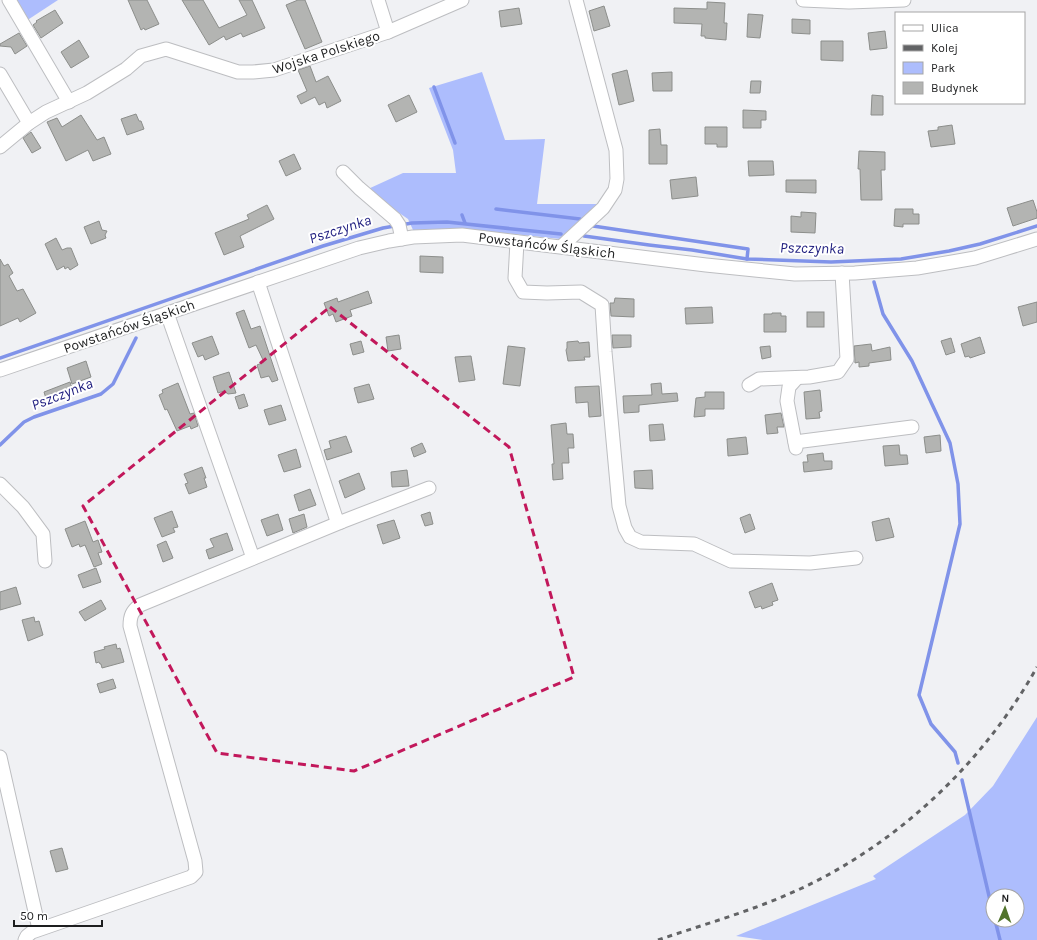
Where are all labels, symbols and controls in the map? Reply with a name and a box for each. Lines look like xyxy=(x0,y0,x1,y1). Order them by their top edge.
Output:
legend xyxy=(895,12,1025,104)
text: Ulica xyxy=(931,21,959,35)
street label: Wojska Polskiego xyxy=(270,27,382,78)
text: Kolej xyxy=(931,41,958,55)
text: Park xyxy=(931,61,956,75)
text: Budynek xyxy=(931,81,979,95)
water label: Pszczynka xyxy=(307,211,373,247)
street label: Powstańców Śląskich xyxy=(477,229,616,262)
water label: Pszczynka xyxy=(780,238,844,258)
street label: Powstańców Śląskich xyxy=(61,296,197,357)
water label: Pszczynka xyxy=(29,374,95,414)
north arrow xyxy=(985,888,1025,928)
text: N xyxy=(1001,892,1010,905)
scale bar xyxy=(14,902,102,928)
text: 50 m xyxy=(20,909,48,923)

